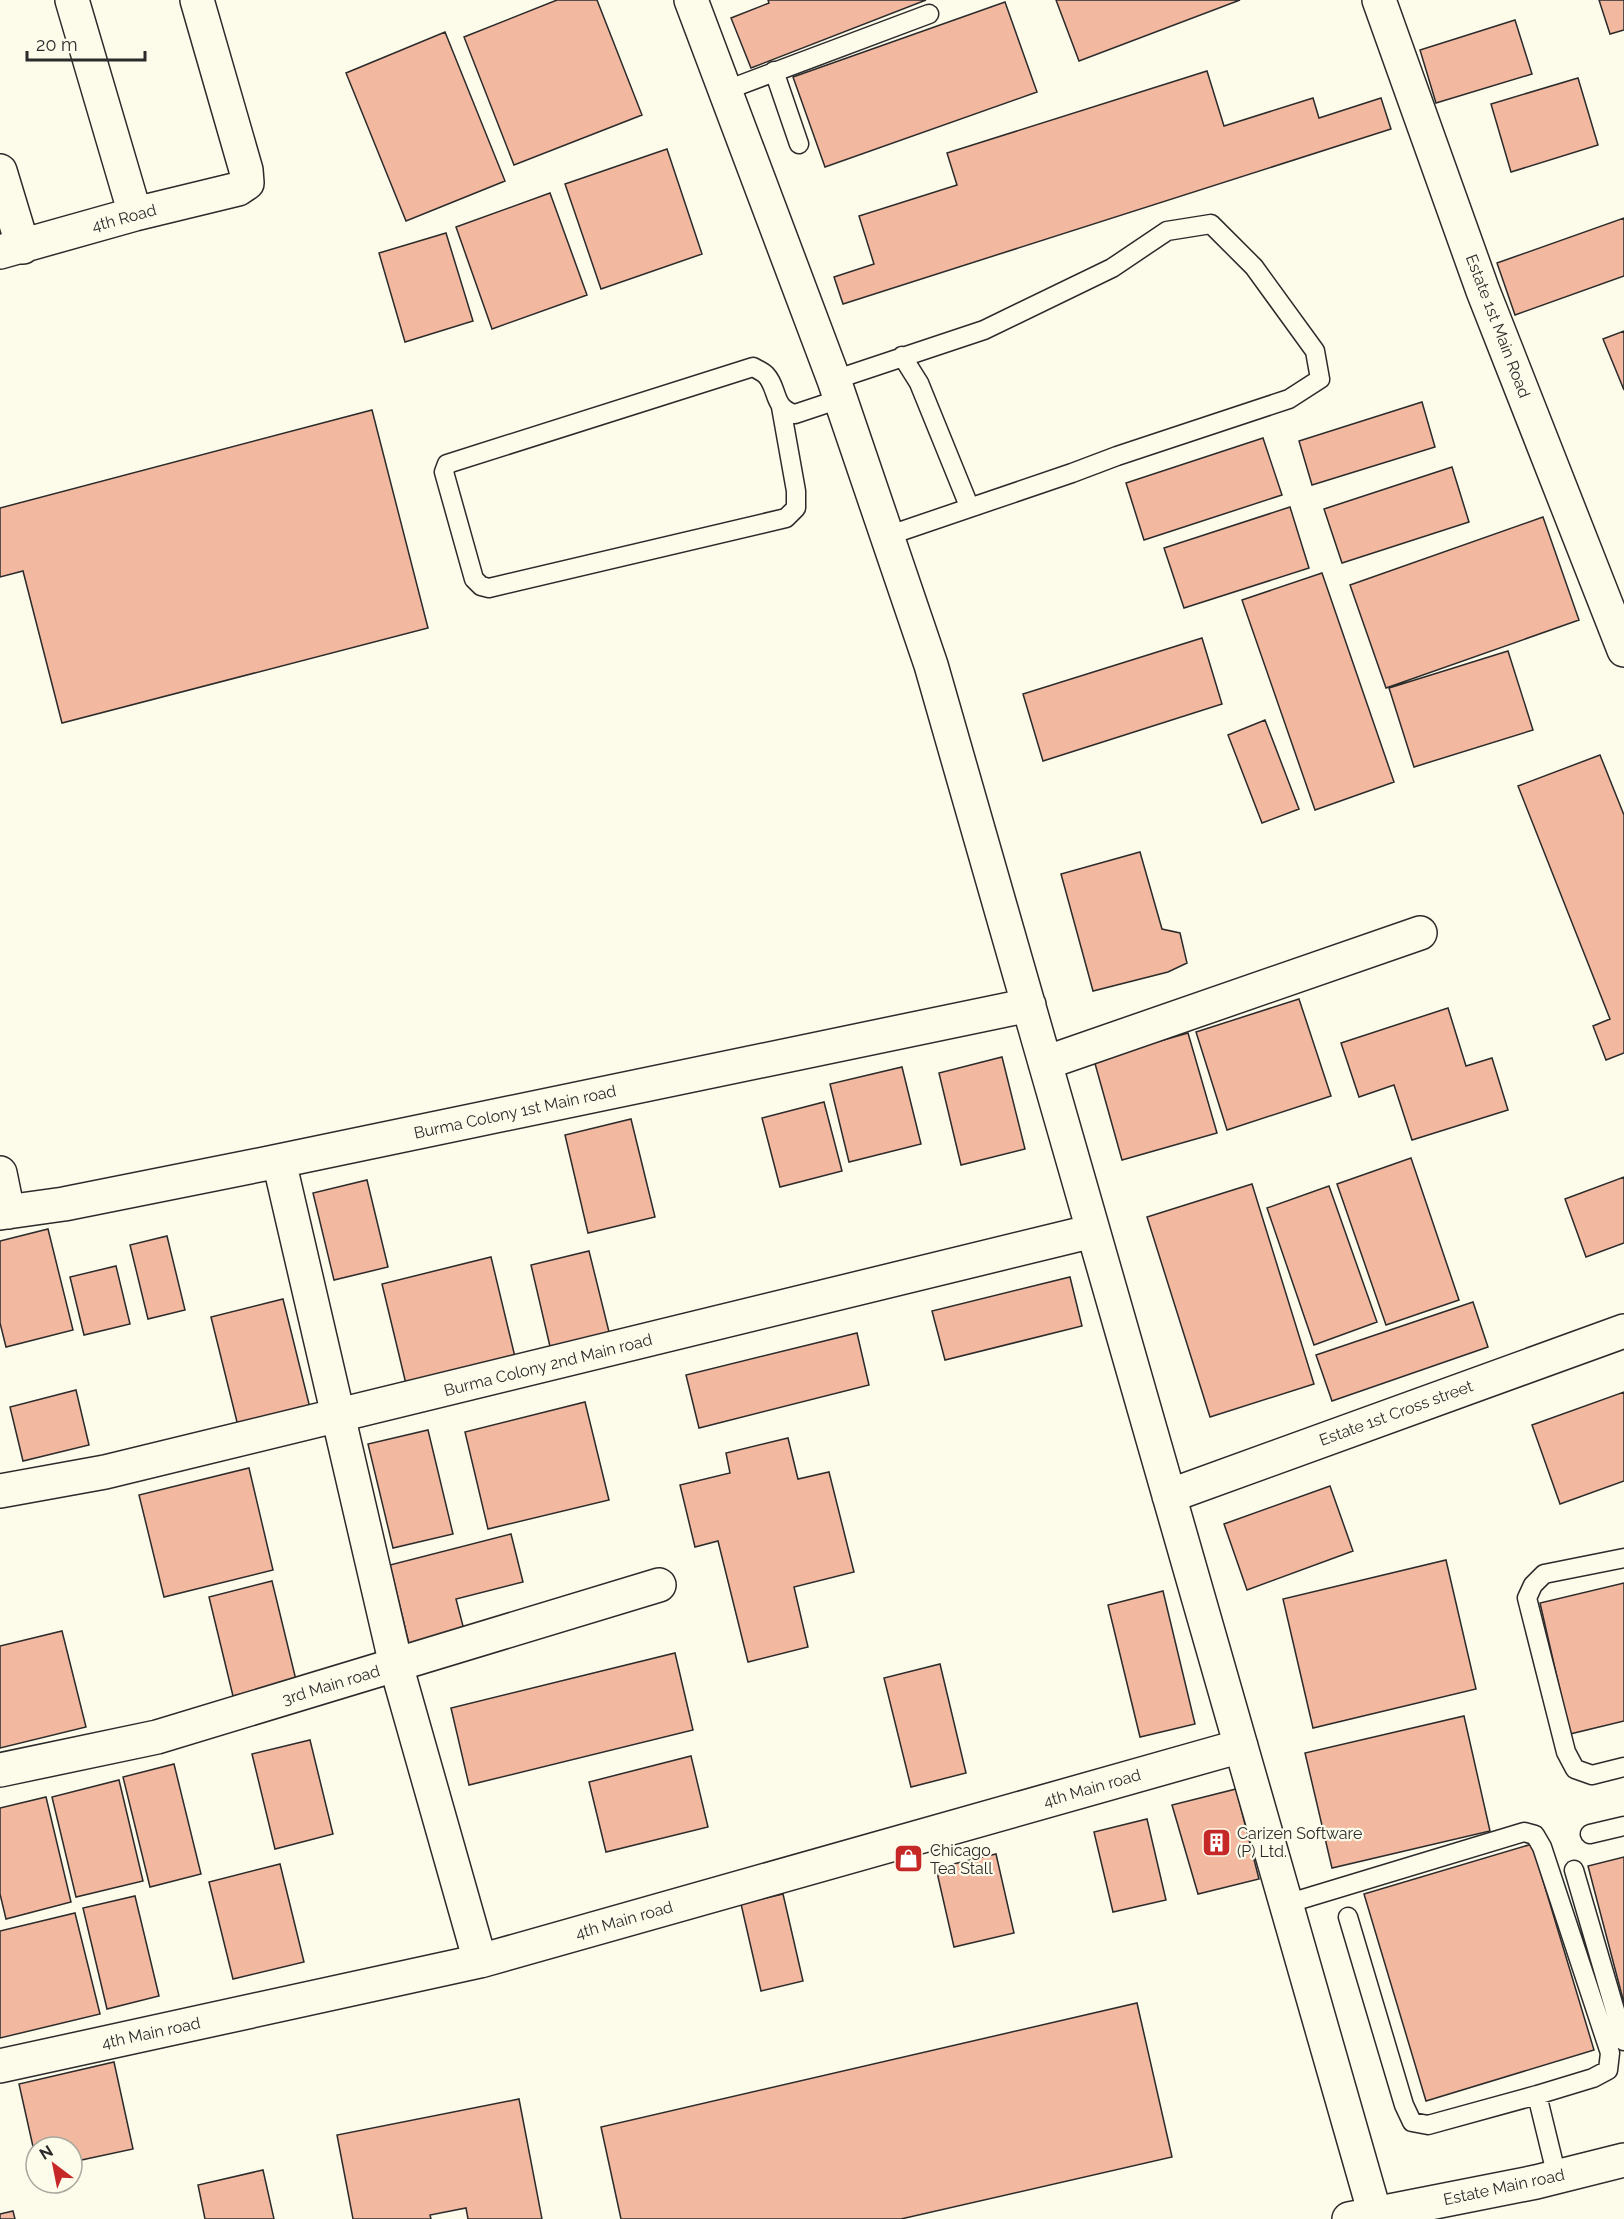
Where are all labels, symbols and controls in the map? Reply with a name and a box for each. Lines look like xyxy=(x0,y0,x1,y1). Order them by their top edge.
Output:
scale bar xyxy=(27,24,146,62)
text: 20 m xyxy=(36,34,78,55)
street label: 4th Road xyxy=(90,200,158,236)
street label: Estate 1st Main Road xyxy=(1462,252,1534,400)
street label: Burma Colony 1st Main road xyxy=(412,1081,618,1143)
street label: Burma Colony 2nd Main road xyxy=(442,1330,654,1400)
street label: Estate 1st Cross street xyxy=(1317,1376,1476,1450)
street label: 3rd Main road xyxy=(280,1661,382,1709)
street label: 4th Main road xyxy=(1041,1765,1143,1811)
place label: Carizen Software (P) Ltd. xyxy=(1237,1824,1362,1861)
building icon: Carizen Software (P) Ltd. xyxy=(1200,1826,1232,1858)
place label: Chicago Tea Stall xyxy=(930,1841,993,1878)
shop icon: Chicago Tea Stall xyxy=(893,1843,925,1875)
street label: 4th Main road xyxy=(573,1897,675,1943)
street label: 4th Main road xyxy=(100,2013,202,2053)
north arrow xyxy=(24,2135,84,2195)
text: N xyxy=(36,2141,57,2164)
street label: Estate Main road xyxy=(1442,2165,1566,2209)

